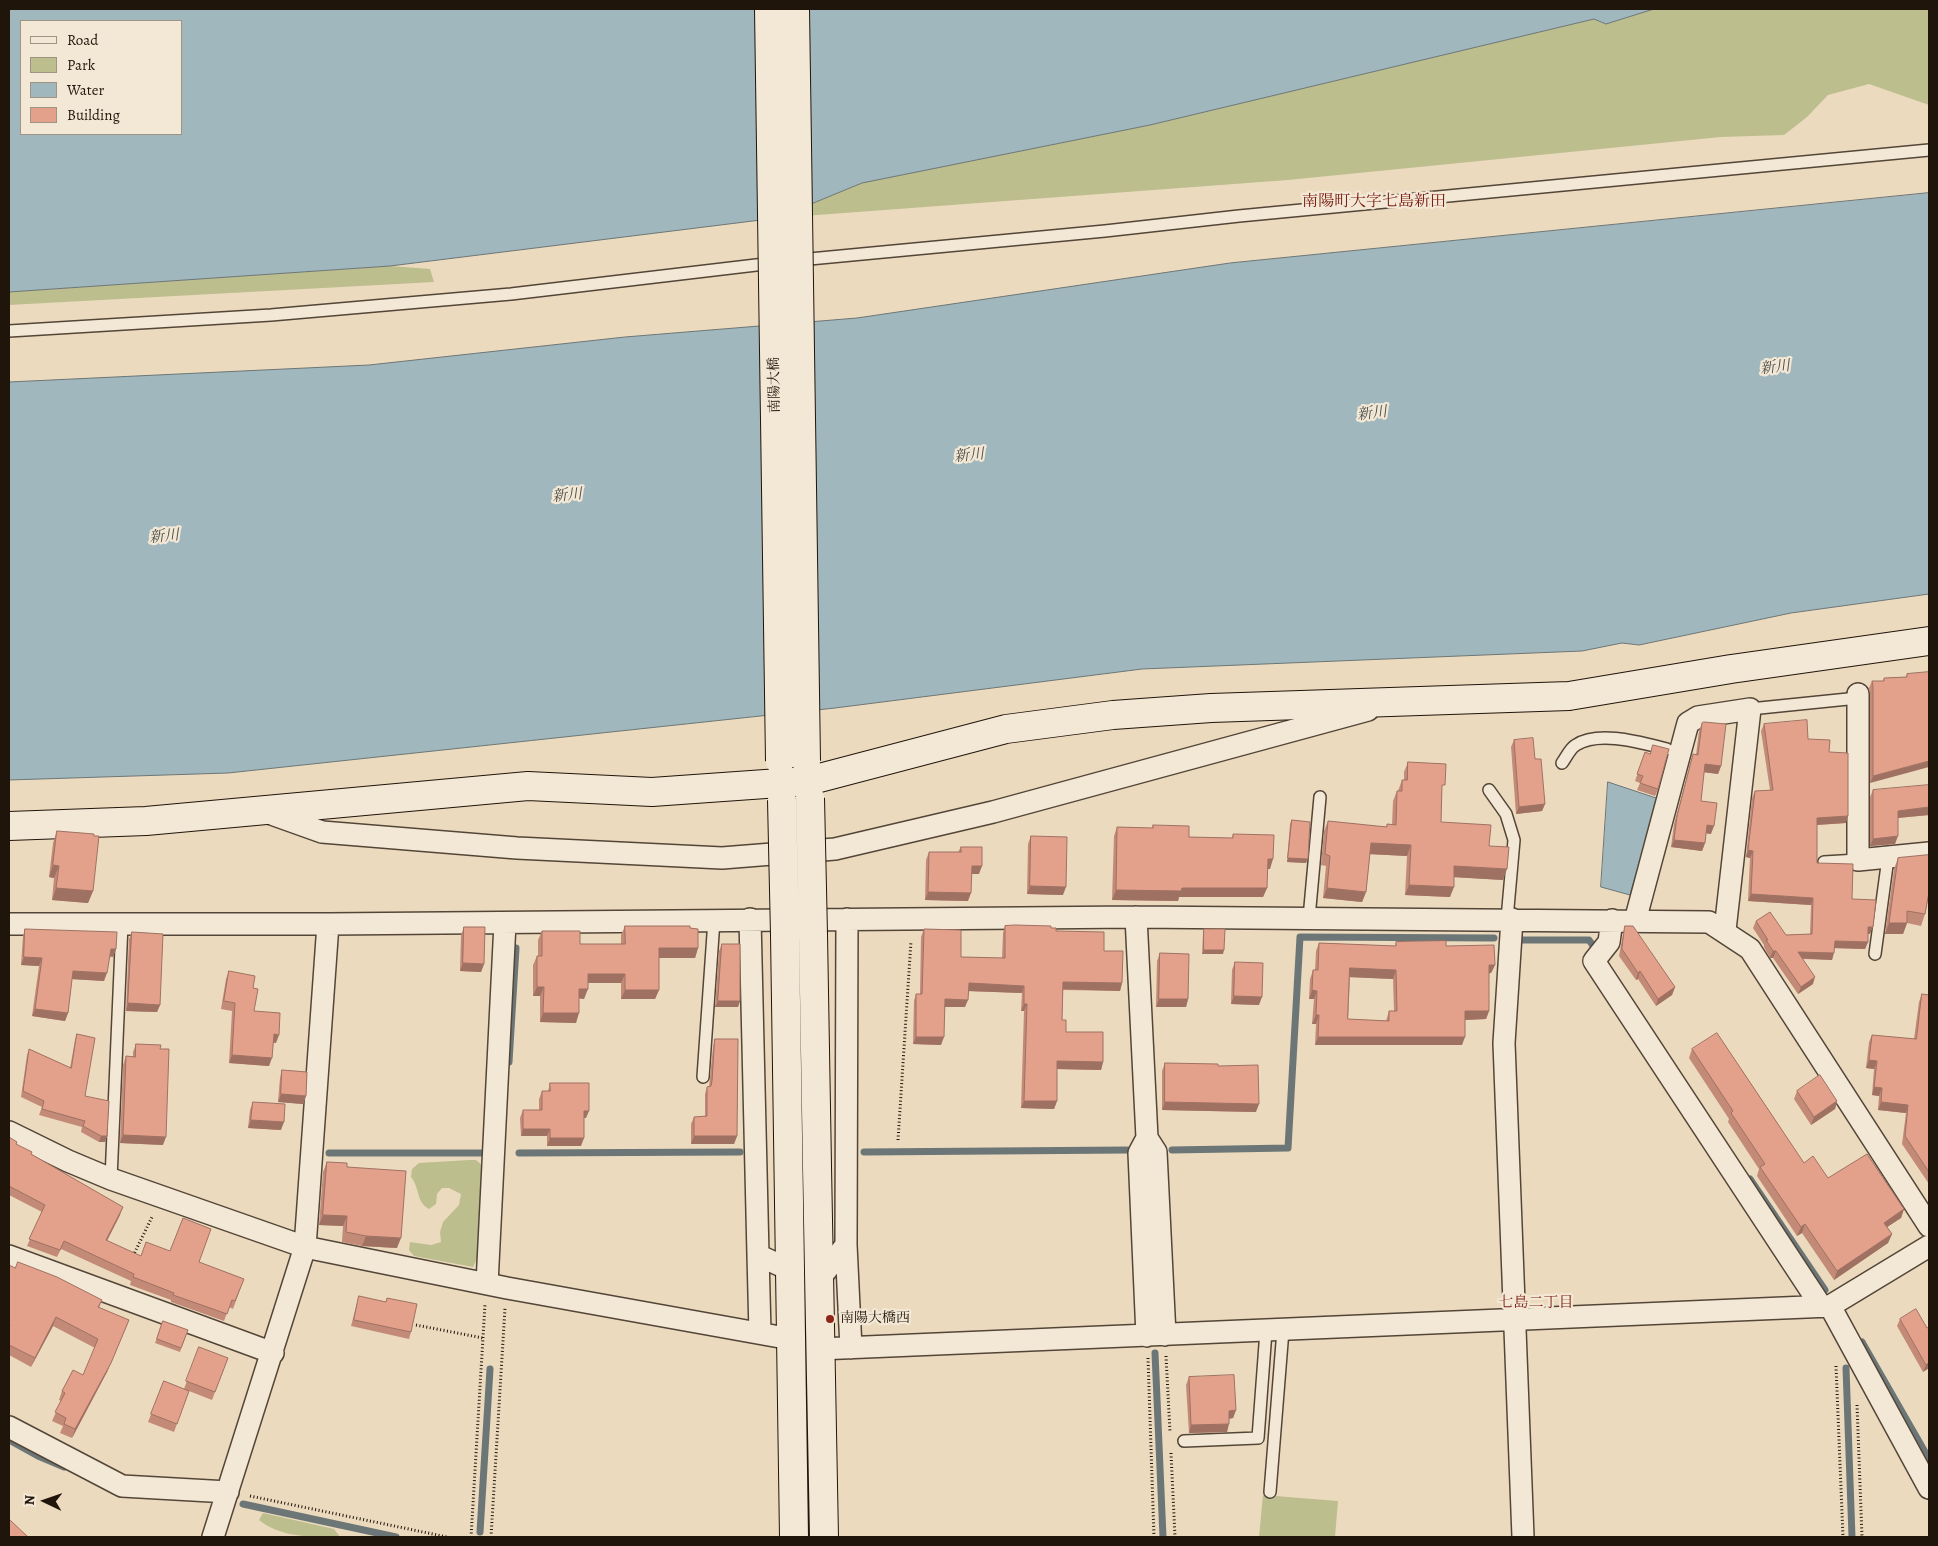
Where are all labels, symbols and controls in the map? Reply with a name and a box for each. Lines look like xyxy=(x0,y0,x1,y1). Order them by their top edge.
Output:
legend xyxy=(20,20,182,135)
text: Road xyxy=(67,30,98,50)
text: Park xyxy=(67,55,95,75)
text: Water xyxy=(67,80,104,100)
text: Building xyxy=(67,105,120,125)
district label: 南陽町大字七島新田 xyxy=(1302,192,1446,212)
street label: 南陽大橋 xyxy=(766,357,784,413)
water label: 新川 xyxy=(1759,357,1791,379)
water label: 新川 xyxy=(1356,403,1388,425)
water label: 新川 xyxy=(953,445,985,467)
water label: 新川 xyxy=(551,485,583,507)
water label: 新川 xyxy=(148,526,180,548)
district label: 七島二丁目 xyxy=(1499,1294,1573,1312)
place label: 南陽大橋西 xyxy=(840,1311,910,1327)
marker: 南陽大橋西 xyxy=(824,1313,836,1325)
north arrow xyxy=(20,1476,70,1526)
text: N xyxy=(20,1495,39,1506)

